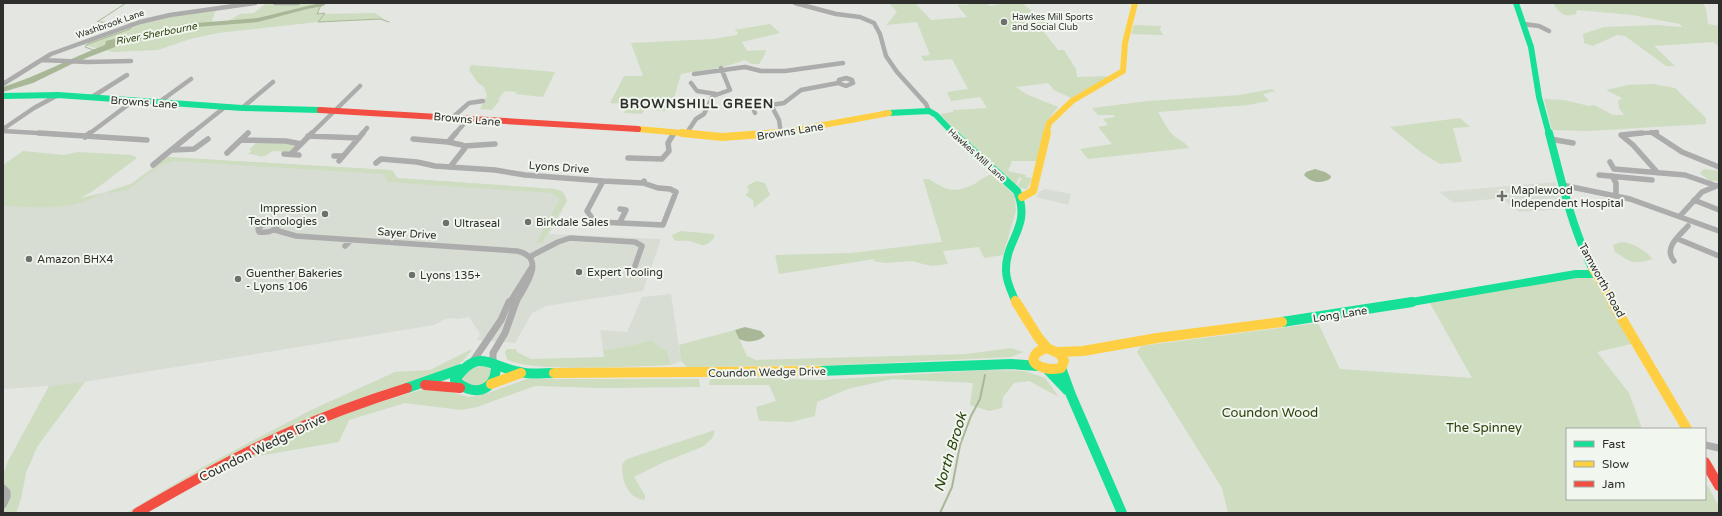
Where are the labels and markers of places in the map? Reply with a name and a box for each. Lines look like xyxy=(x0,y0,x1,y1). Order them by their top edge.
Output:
place label: Hawkes Mill Sports and Social Club xyxy=(1012,12,1093,33)
marker: Hawkes Mill Sports and Social Club xyxy=(999,17,1009,27)
place label: Maplewood Independent Hospital xyxy=(1511,184,1623,210)
marker: Maplewood Independent Hospital xyxy=(1496,190,1508,202)
place label: Impression Technologies xyxy=(248,202,317,228)
marker: Impression Technologies xyxy=(320,209,330,219)
place label: Birkdale Sales xyxy=(536,216,609,229)
place label: Ultraseal xyxy=(454,217,500,230)
marker: Birkdale Sales xyxy=(523,217,533,227)
marker: Ultraseal xyxy=(441,218,451,228)
place label: Amazon BHX4 xyxy=(37,253,113,266)
marker: Amazon BHX4 xyxy=(24,254,34,264)
place label: Expert Tooling xyxy=(587,266,663,279)
place label: Guenther Bakeries - Lyons 106 xyxy=(246,267,342,293)
marker: Expert Tooling xyxy=(574,267,584,277)
place label: Lyons 135+ xyxy=(420,269,481,282)
marker: Lyons 135+ xyxy=(407,270,417,280)
marker: Guenther Bakeries - Lyons 106 xyxy=(233,274,243,284)

